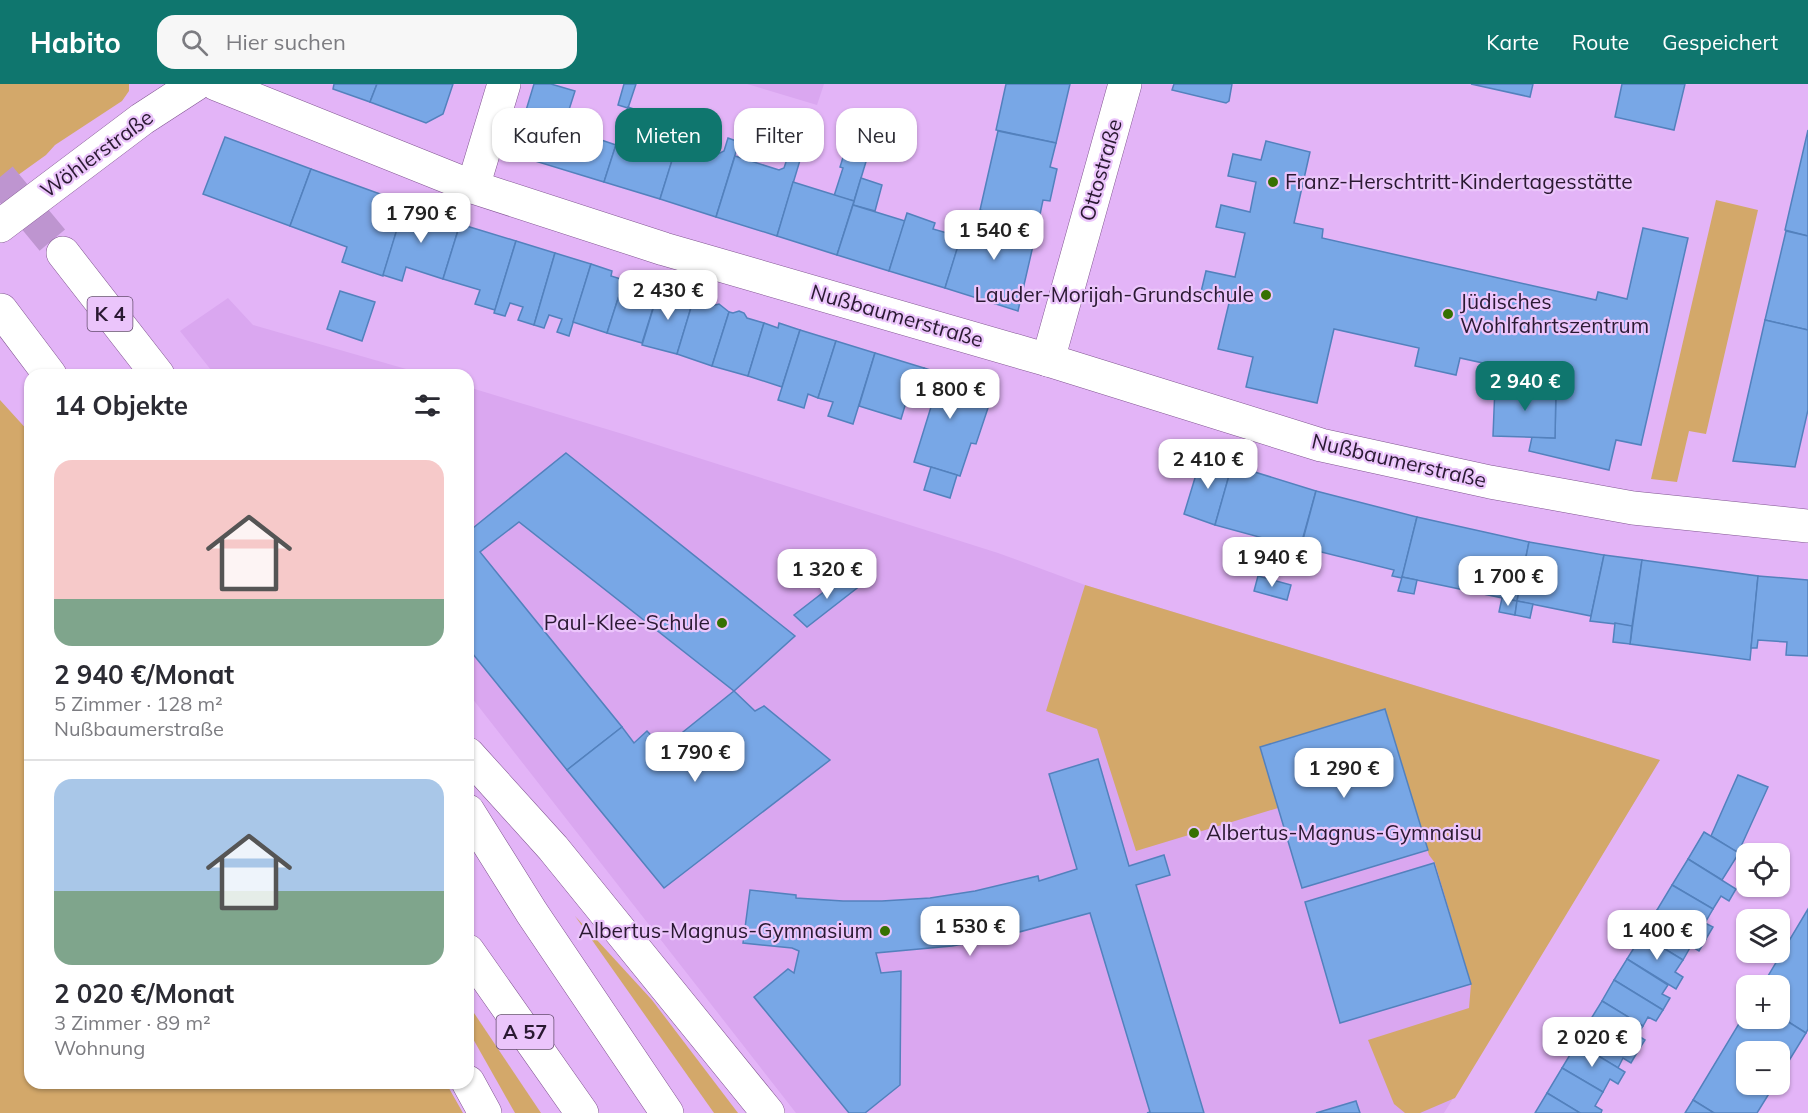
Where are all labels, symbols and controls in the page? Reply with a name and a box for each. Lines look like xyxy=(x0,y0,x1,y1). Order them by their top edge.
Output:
search box xyxy=(157,15,577,69)
text: Habito xyxy=(30,25,121,60)
icon: search xyxy=(178,26,211,59)
text: Hier suchen xyxy=(226,28,346,56)
text: Karte xyxy=(1486,29,1539,55)
text: Route xyxy=(1572,29,1629,55)
text: Gespeichert xyxy=(1662,29,1778,55)
street label: Wöhlerstraße xyxy=(35,104,158,203)
chip: Kaufen xyxy=(492,108,603,162)
chip: Mieten xyxy=(615,108,722,162)
chip: Filter xyxy=(734,108,824,162)
chip: Neu xyxy=(836,108,917,162)
street label: Ottostraße xyxy=(1073,116,1127,224)
place label: Franz-Herschtritt-Kindertagesstätte xyxy=(1285,168,1633,194)
marker: Franz-Herschtritt-Kindertagesstätte xyxy=(1266,175,1280,189)
pin: 1 790 € xyxy=(366,193,476,244)
text: 1 790 € xyxy=(386,200,456,225)
pin: 1 540 € xyxy=(939,210,1049,261)
text: 1 540 € xyxy=(959,217,1029,242)
pin: 2 430 € xyxy=(613,270,723,321)
text: 2 430 € xyxy=(633,277,703,302)
street label: Nußbaumerstraße xyxy=(808,278,987,352)
place label: Lauder-Morijah-Grundschule xyxy=(975,281,1254,307)
marker: Lauder-Morijah-Grundschule xyxy=(1259,288,1273,302)
place label: Jüdisches Wohlfahrtszentrum xyxy=(1460,288,1649,338)
road number: K 4 xyxy=(88,297,132,331)
marker: Jüdisches Wohlfahrtszentrum xyxy=(1441,307,1455,321)
pin: 2 940 € xyxy=(1470,361,1580,412)
text: 2 940 € xyxy=(1490,368,1560,393)
pin: 1 800 € xyxy=(895,369,1005,420)
text: 1 800 € xyxy=(915,376,985,401)
text: 14 Objekte xyxy=(54,389,188,422)
icon: filters xyxy=(411,389,444,422)
street label: Nußbaumerstraße xyxy=(1309,427,1489,493)
pin: 2 410 € xyxy=(1153,439,1263,490)
text: 2 410 € xyxy=(1173,446,1243,471)
icon: home xyxy=(195,499,303,607)
pin: 1 940 € xyxy=(1217,537,1327,588)
text: 1 940 € xyxy=(1237,544,1307,569)
pin: 1 320 € xyxy=(772,549,882,600)
text: 1 320 € xyxy=(792,556,862,581)
pin: 1 700 € xyxy=(1453,556,1563,607)
text: 1 700 € xyxy=(1473,563,1543,588)
place label: Paul-Klee-Schule xyxy=(544,609,710,635)
marker: Paul-Klee-Schule xyxy=(715,616,729,630)
text: 2 940 €/Monat xyxy=(54,658,234,691)
text: 5 Zimmer · 128 m² xyxy=(54,691,223,716)
text: Nußbaumerstraße xyxy=(54,716,224,741)
pin: 1 790 € xyxy=(640,732,750,783)
text: 1 790 € xyxy=(660,739,730,764)
pin: 1 290 € xyxy=(1289,748,1399,799)
text: 1 290 € xyxy=(1309,755,1379,780)
icon: home xyxy=(195,818,303,926)
place label: Albertus-Magnus-Gymnaisu xyxy=(1206,819,1482,845)
marker: Albertus-Magnus-Gymnaisu xyxy=(1187,826,1201,840)
map controls xyxy=(1736,843,1790,1095)
button: locate xyxy=(1736,843,1790,897)
pin: 1 530 € xyxy=(915,906,1025,957)
button: layers xyxy=(1736,909,1790,963)
pin: 1 400 € xyxy=(1602,910,1712,961)
text: 1 530 € xyxy=(935,913,1005,938)
place label: Albertus-Magnus-Gymnasium xyxy=(579,917,873,943)
text: 1 400 € xyxy=(1622,917,1692,942)
marker: Albertus-Magnus-Gymnasium xyxy=(878,924,892,938)
button: + xyxy=(1736,975,1790,1029)
text: 2 020 €/Monat xyxy=(54,977,234,1010)
text: 3 Zimmer · 89 m² xyxy=(54,1010,211,1035)
road number: A 57 xyxy=(496,1015,554,1049)
pin: 2 020 € xyxy=(1537,1017,1647,1068)
text: 2 020 € xyxy=(1557,1024,1627,1049)
text: Wohnung xyxy=(54,1035,145,1060)
button: − xyxy=(1736,1041,1790,1095)

